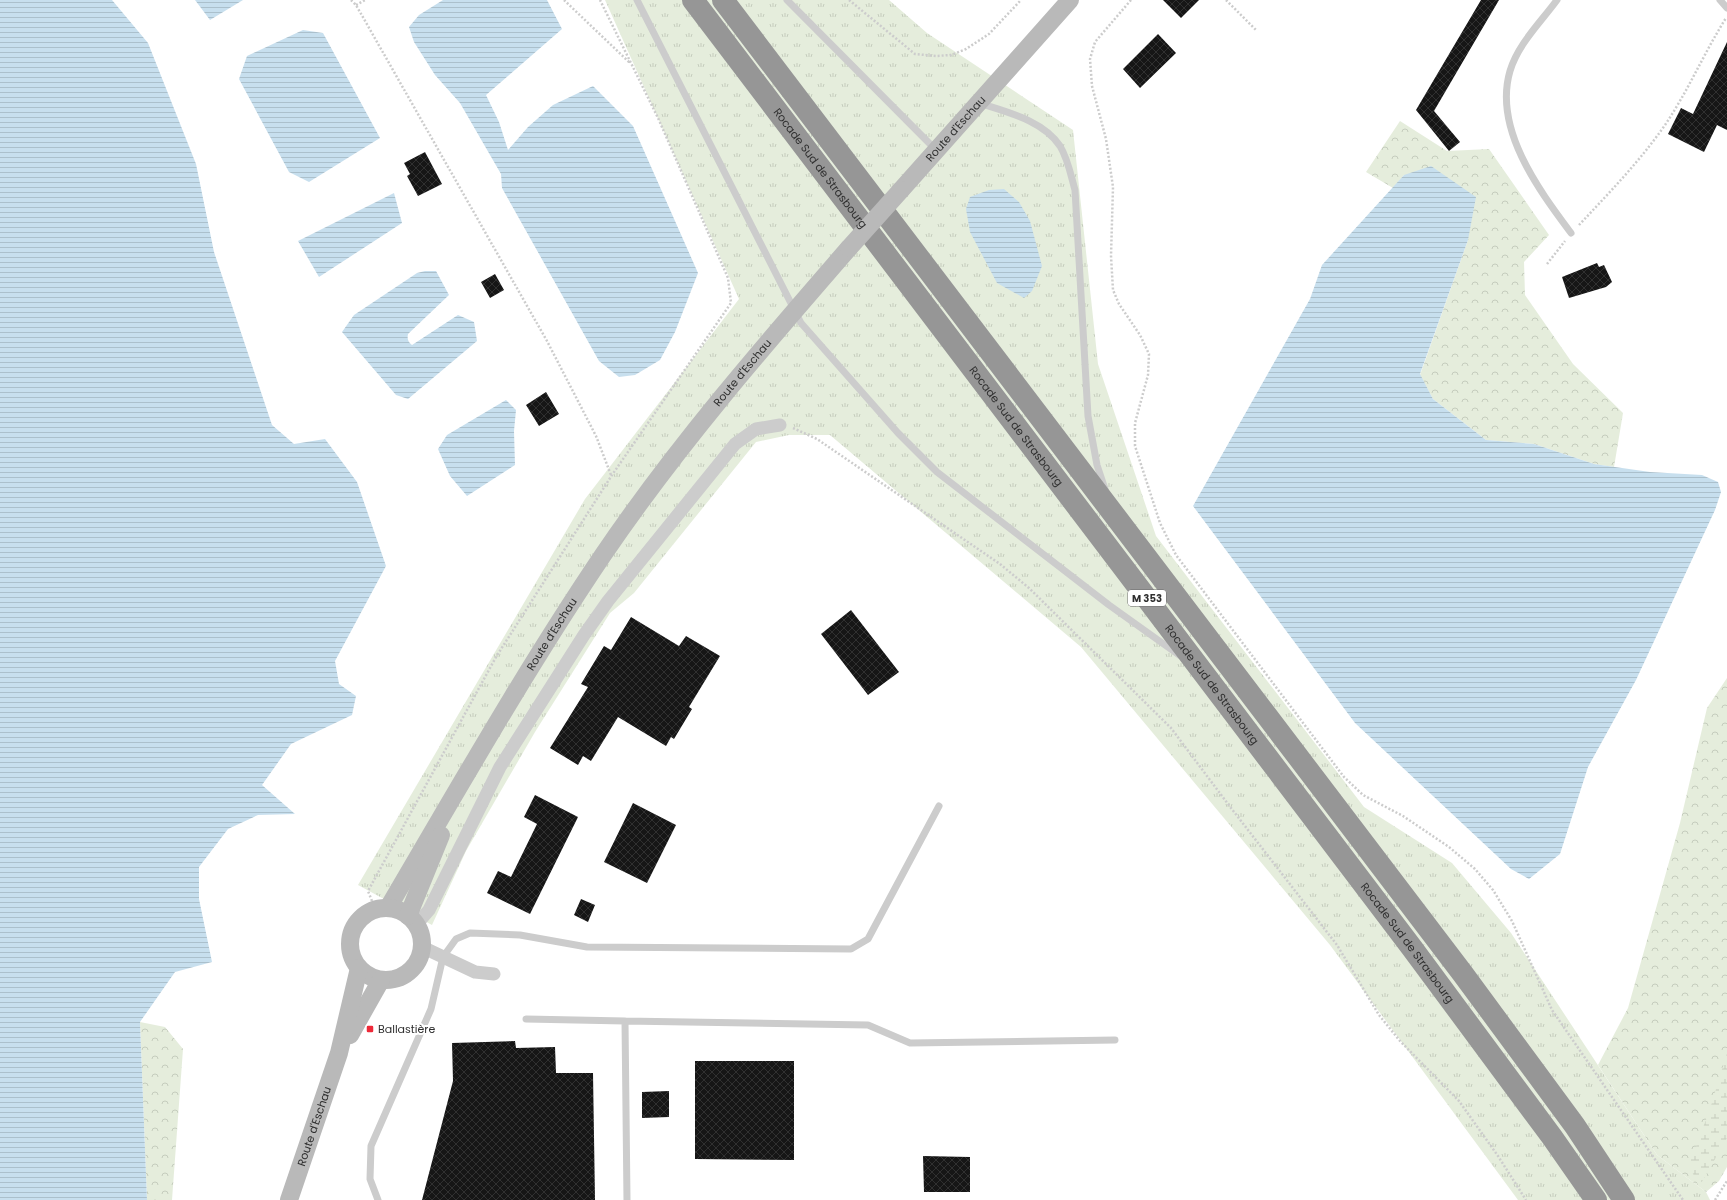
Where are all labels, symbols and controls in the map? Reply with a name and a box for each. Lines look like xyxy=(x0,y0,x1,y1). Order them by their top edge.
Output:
street label: Route d'Eschau xyxy=(922,92,989,165)
street label: Rocade Sud de Strasbourg xyxy=(770,105,871,232)
street label: Route d'Eschau xyxy=(710,335,775,410)
street label: Rocade Sud de Strasbourg xyxy=(965,363,1067,490)
road number: M 353 xyxy=(1128,590,1166,606)
street label: Route d'Eschau xyxy=(523,595,581,674)
street label: Rocade Sud de Strasbourg xyxy=(1161,621,1263,748)
street label: Rocade Sud de Strasbourg xyxy=(1357,879,1458,1006)
place label: Ballastière xyxy=(378,1021,435,1037)
marker: Ballastière xyxy=(365,1024,375,1034)
street label: Route d'Eschau xyxy=(293,1084,335,1168)

